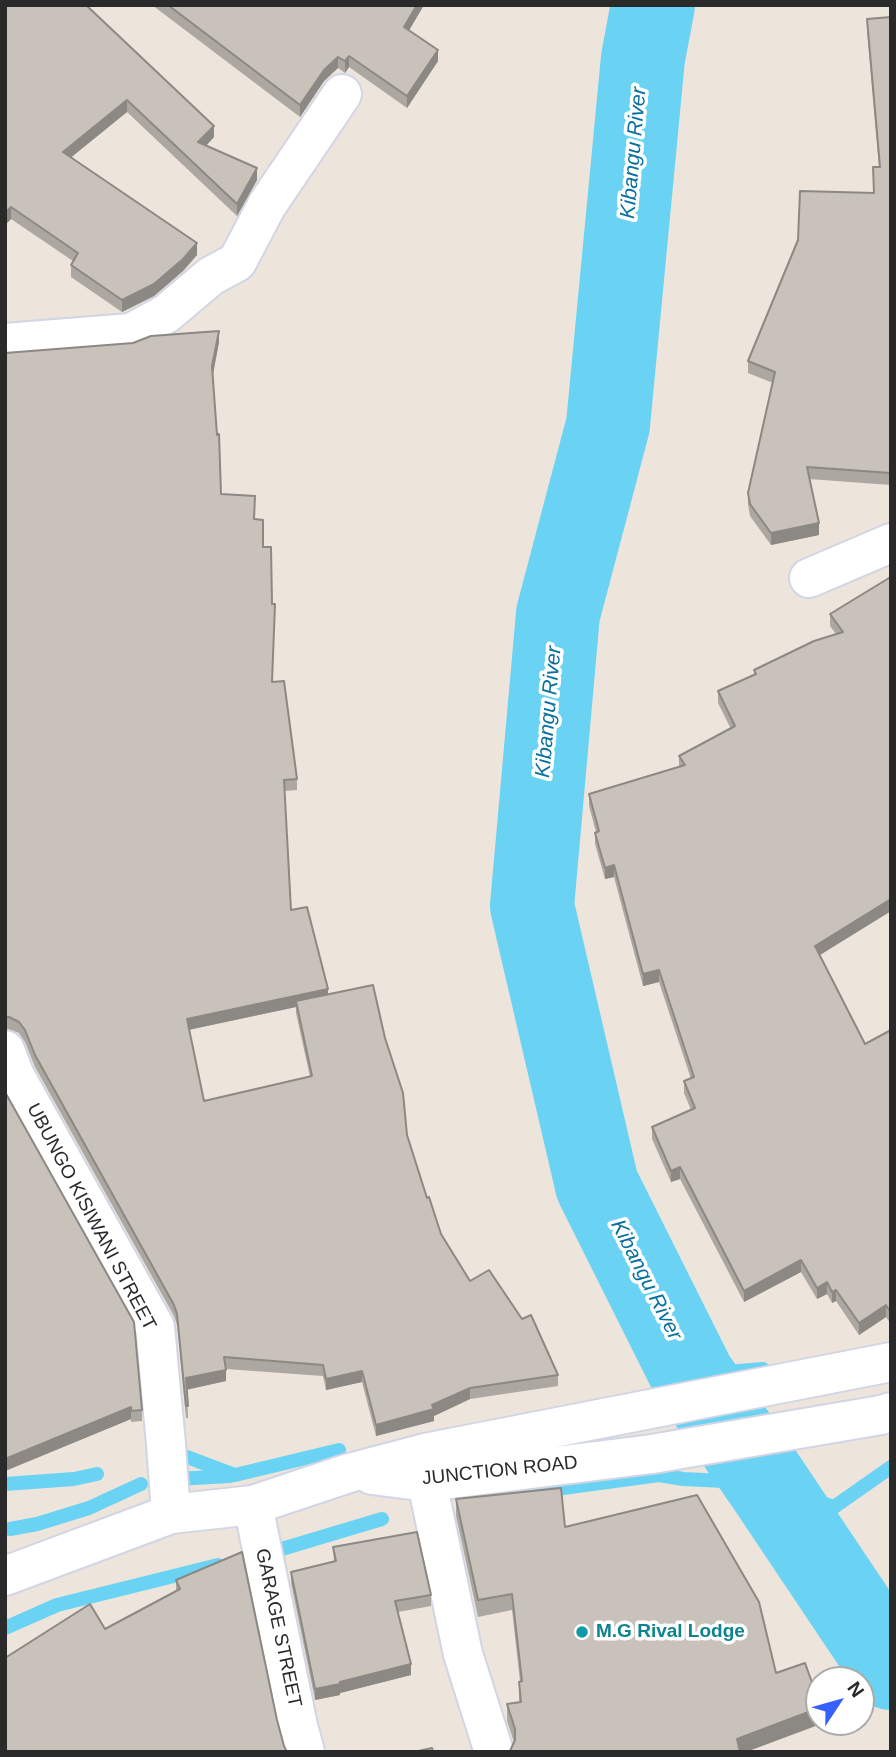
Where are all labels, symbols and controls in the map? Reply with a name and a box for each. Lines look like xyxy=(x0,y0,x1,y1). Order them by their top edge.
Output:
water label: Kibangu River xyxy=(616,86,652,220)
water label: Kibangu River xyxy=(531,645,567,779)
street label: UBUNGO KISIWANI STREET xyxy=(21,1100,161,1334)
water label: Kibangu River xyxy=(605,1216,687,1344)
street label: JUNCTION ROAD xyxy=(421,1451,579,1491)
street label: GARAGE STREET xyxy=(250,1547,306,1709)
place label: M.G Rival Lodge xyxy=(596,1621,745,1643)
marker: M.G Rival Lodge xyxy=(574,1624,590,1640)
north arrow xyxy=(805,1666,875,1736)
text: N xyxy=(843,1678,868,1701)

